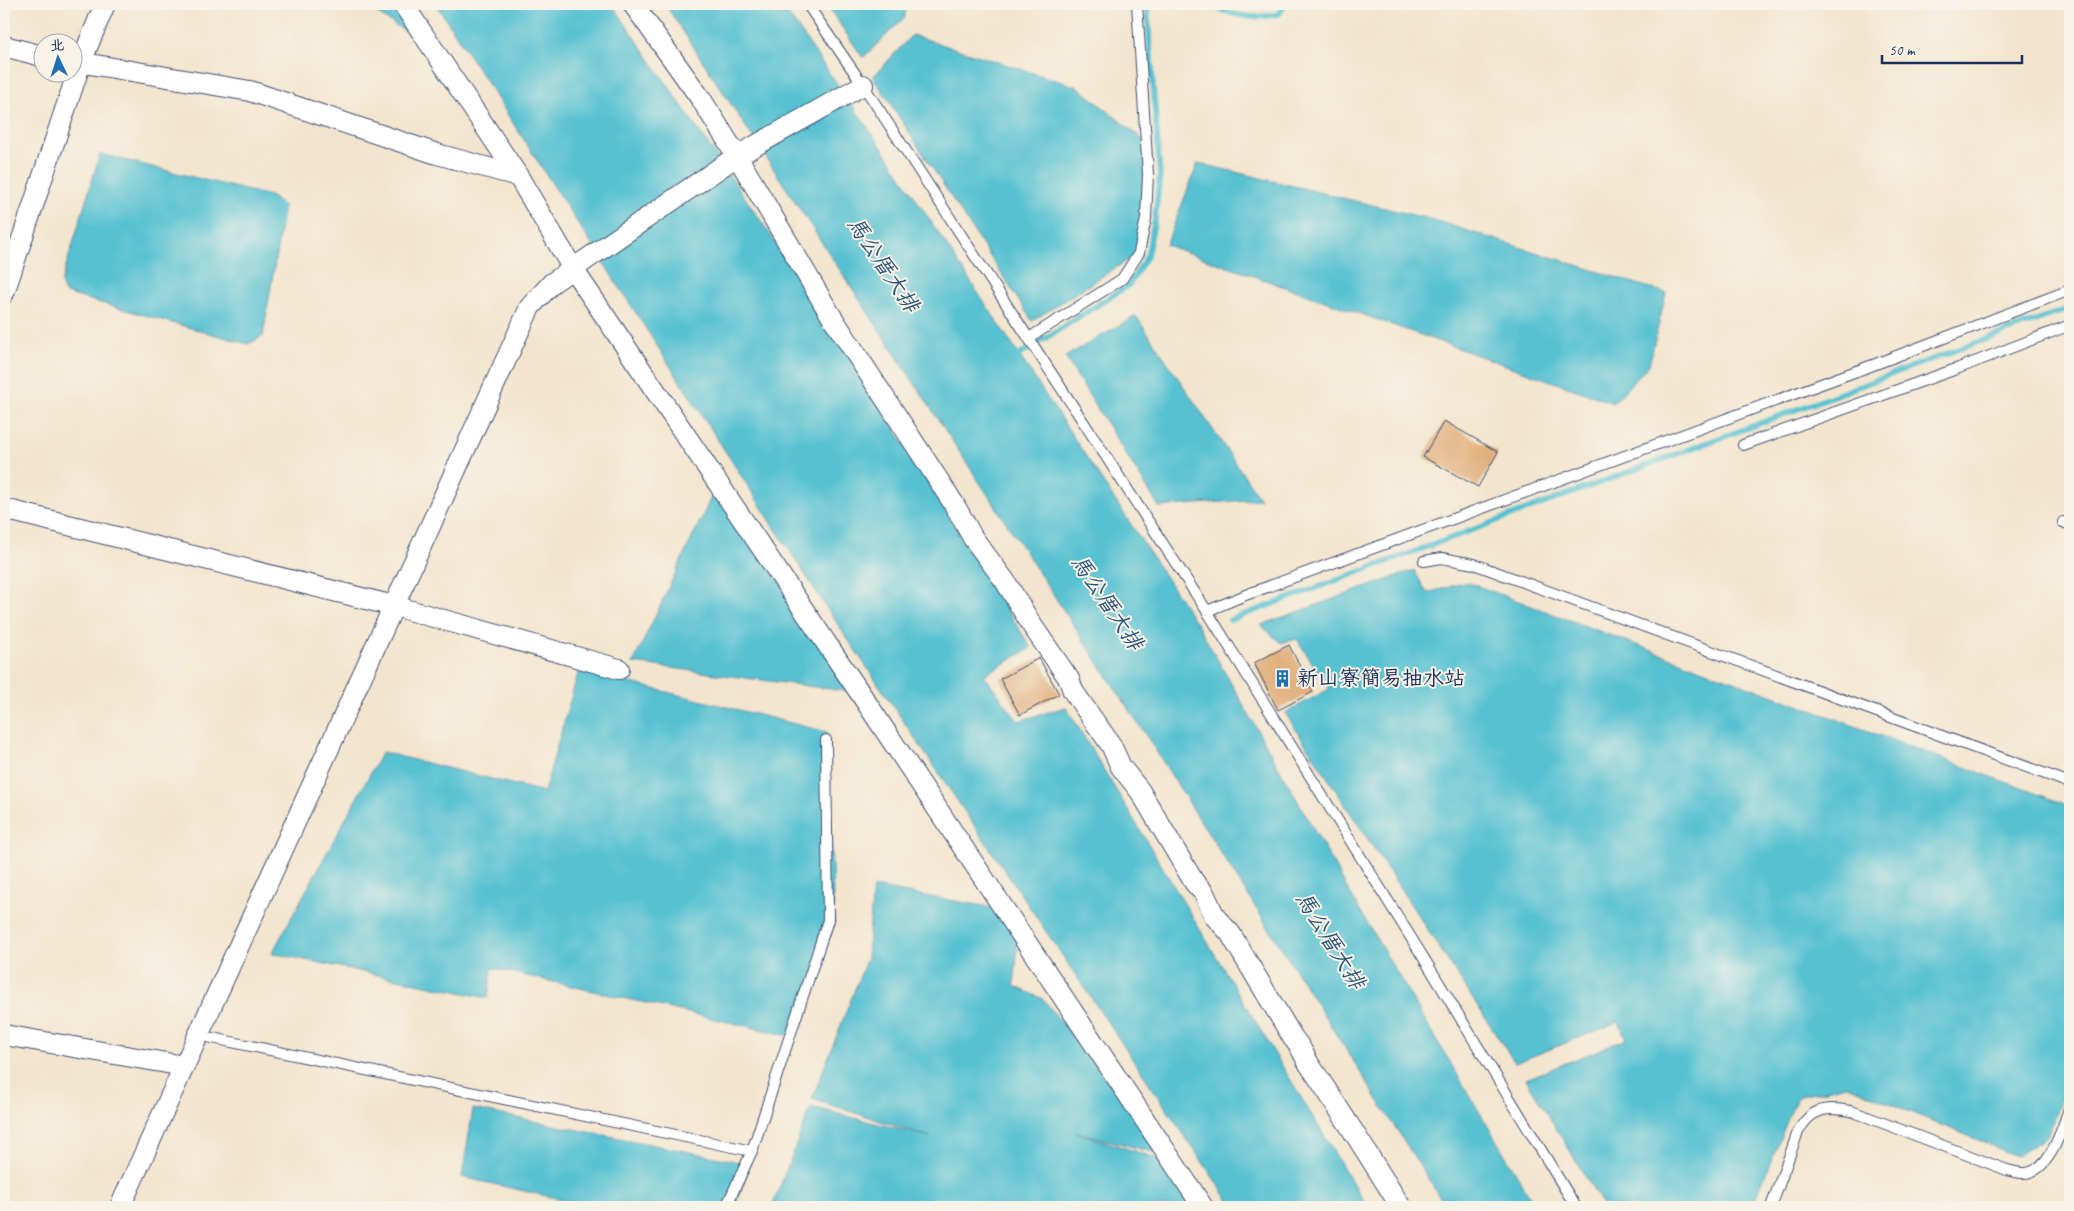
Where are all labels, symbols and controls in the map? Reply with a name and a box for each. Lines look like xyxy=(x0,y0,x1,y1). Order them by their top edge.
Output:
north arrow xyxy=(32,32,82,82)
scale bar xyxy=(1882,32,2022,64)
text: 北 xyxy=(50,37,65,54)
text: 50 m xyxy=(1889,41,1916,60)
water label: 馬公厝大排 xyxy=(841,211,927,320)
water label: 馬公厝大排 xyxy=(1065,549,1151,658)
place label: 新山寮簡易抽水站 xyxy=(1297,665,1465,691)
building icon: 新山寮簡易抽水站 xyxy=(1273,668,1293,688)
water label: 馬公厝大排 xyxy=(1289,886,1372,996)

